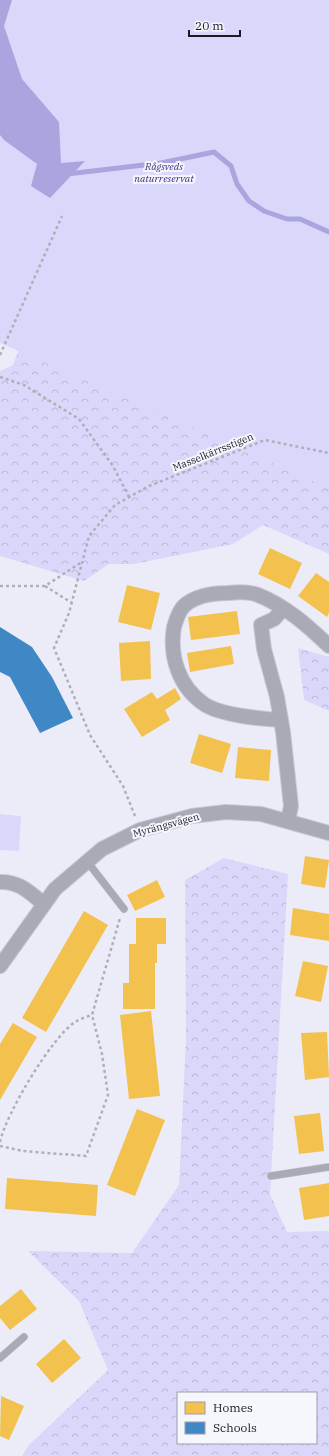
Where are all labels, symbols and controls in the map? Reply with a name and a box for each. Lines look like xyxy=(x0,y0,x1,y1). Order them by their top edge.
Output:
scale bar xyxy=(189,12,240,38)
text: 20 m xyxy=(195,18,224,33)
park label: Rågsveds naturreservat xyxy=(134,160,194,185)
street label: Masselkärrsstigen xyxy=(171,430,256,474)
street label: Myrängsvägen xyxy=(131,810,201,840)
legend xyxy=(177,1392,317,1444)
text: Homes xyxy=(213,1400,253,1415)
text: Schools xyxy=(213,1420,257,1435)

